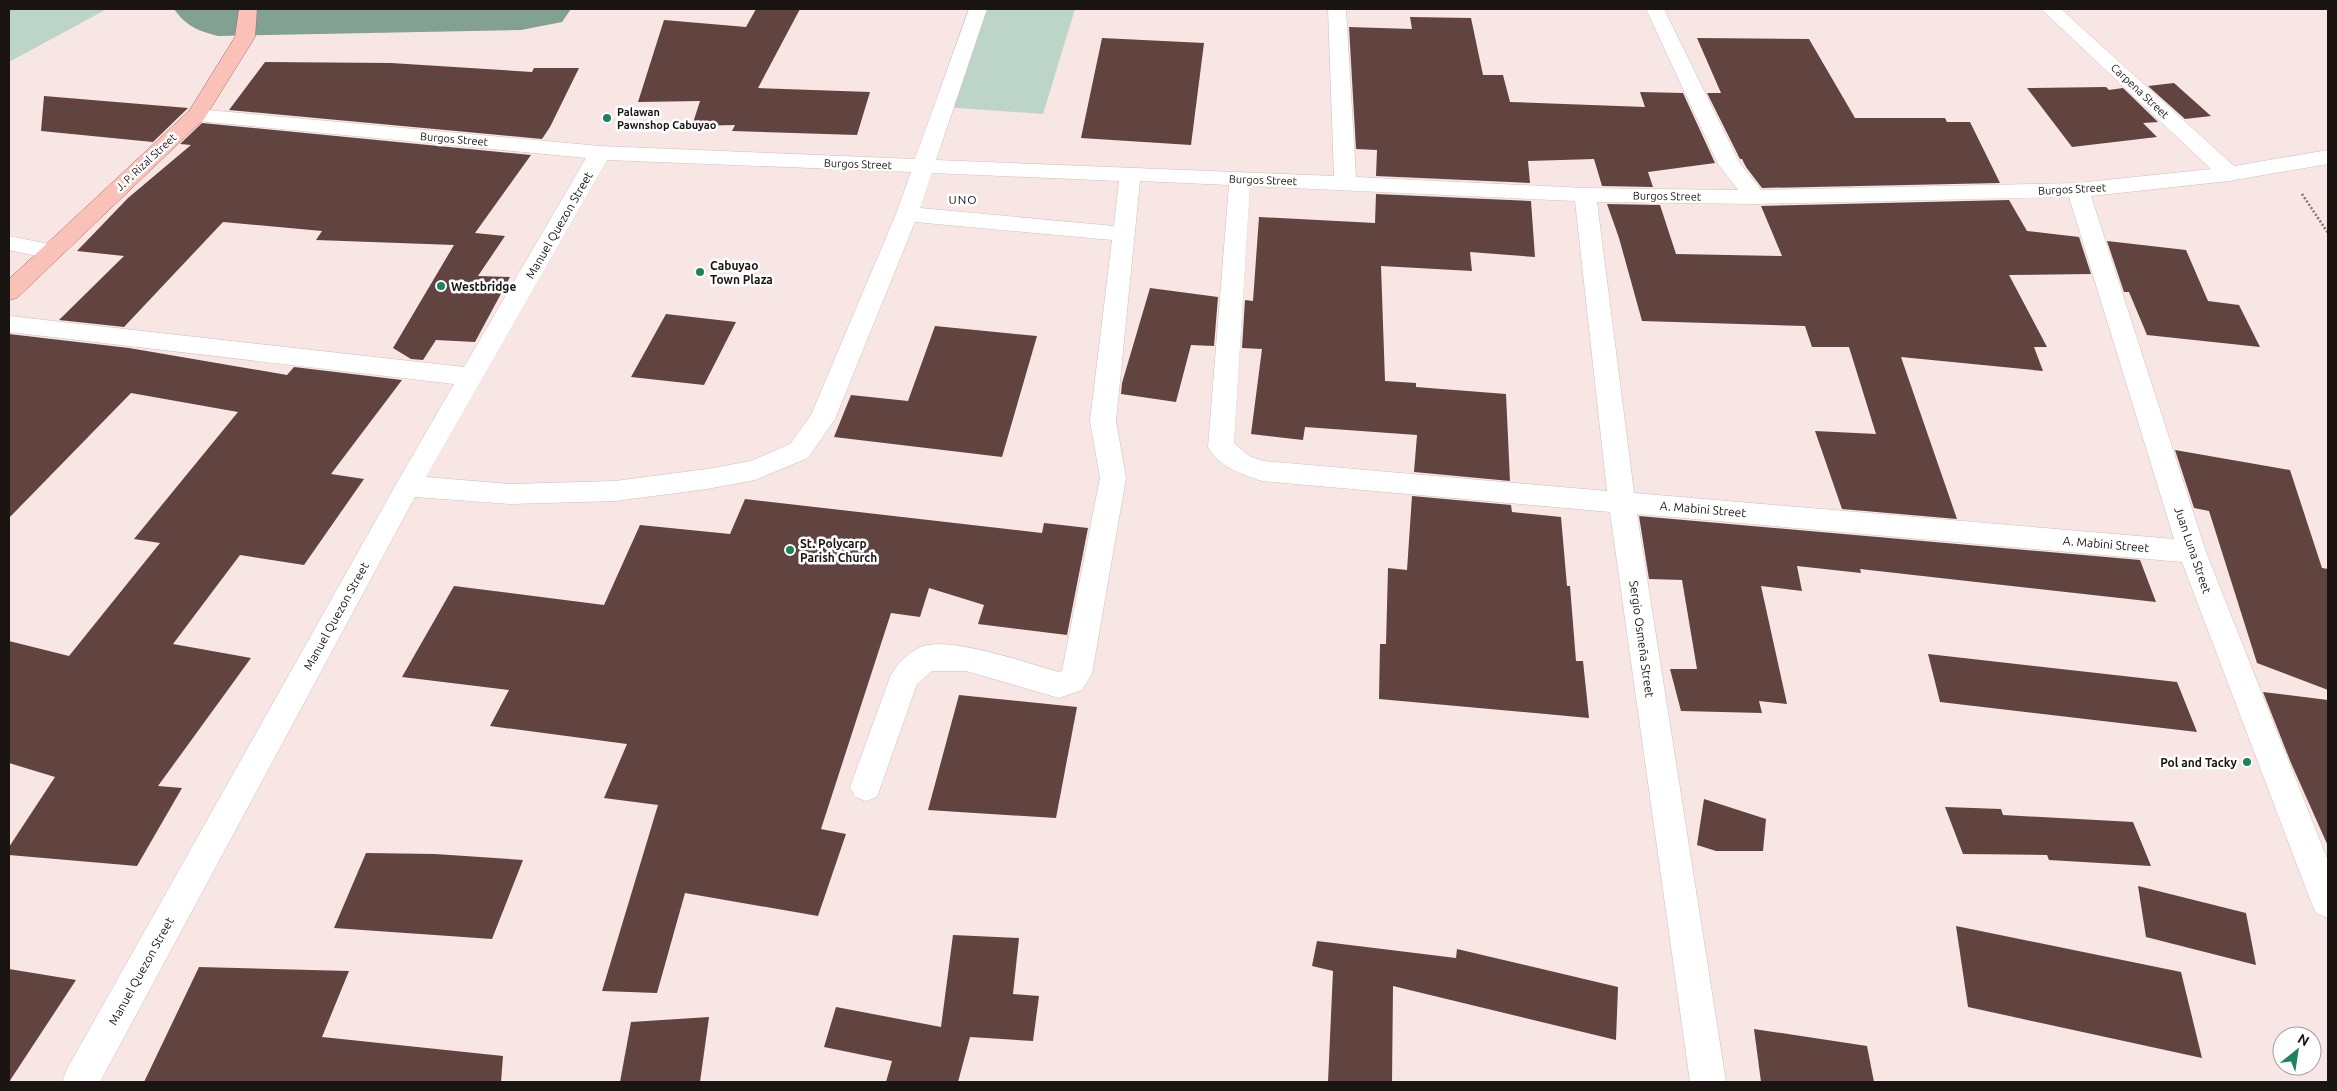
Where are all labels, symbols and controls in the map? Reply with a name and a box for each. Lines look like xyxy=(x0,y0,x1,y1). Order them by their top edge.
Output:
street label: Carpena Street xyxy=(2109,61,2172,121)
place label: Palawan Pawnshop Cabuyao xyxy=(617,106,717,131)
marker: Palawan Pawnshop Cabuyao xyxy=(601,112,613,124)
street label: Burgos Street xyxy=(420,130,489,148)
street label: J. P. Rizal Street xyxy=(113,131,179,193)
street label: Burgos Street xyxy=(824,157,893,171)
street label: Manuel Quezon Street xyxy=(523,169,595,281)
street label: Burgos Street xyxy=(1229,173,1298,187)
street label: Burgos Street xyxy=(2038,181,2107,197)
street label: Burgos Street xyxy=(1633,189,1702,203)
district label: UNO xyxy=(948,193,978,206)
place label: Cabuyao Town Plaza xyxy=(710,259,773,286)
marker: Cabuyao Town Plaza xyxy=(694,266,706,278)
marker: Westbridge xyxy=(435,280,447,292)
place label: Westbridge xyxy=(451,280,516,293)
street label: A. Mabini Street xyxy=(1659,499,1747,519)
street label: Juan Luna Street xyxy=(2172,505,2214,595)
street label: A. Mabini Street xyxy=(2062,534,2150,554)
place label: St. Polycarp Parish Church xyxy=(800,537,877,564)
marker: St. Polycarp Parish Church xyxy=(784,544,796,556)
street label: Manuel Quezon Street xyxy=(301,560,371,672)
street label: Sergio Osmeña Street xyxy=(1627,580,1657,699)
place label: Pol and Tacky xyxy=(2160,756,2238,769)
marker: Pol and Tacky xyxy=(2241,756,2253,768)
street label: Manuel Quezon Street xyxy=(106,915,176,1027)
north arrow xyxy=(2272,1026,2322,1076)
text: N xyxy=(2295,1030,2312,1049)

